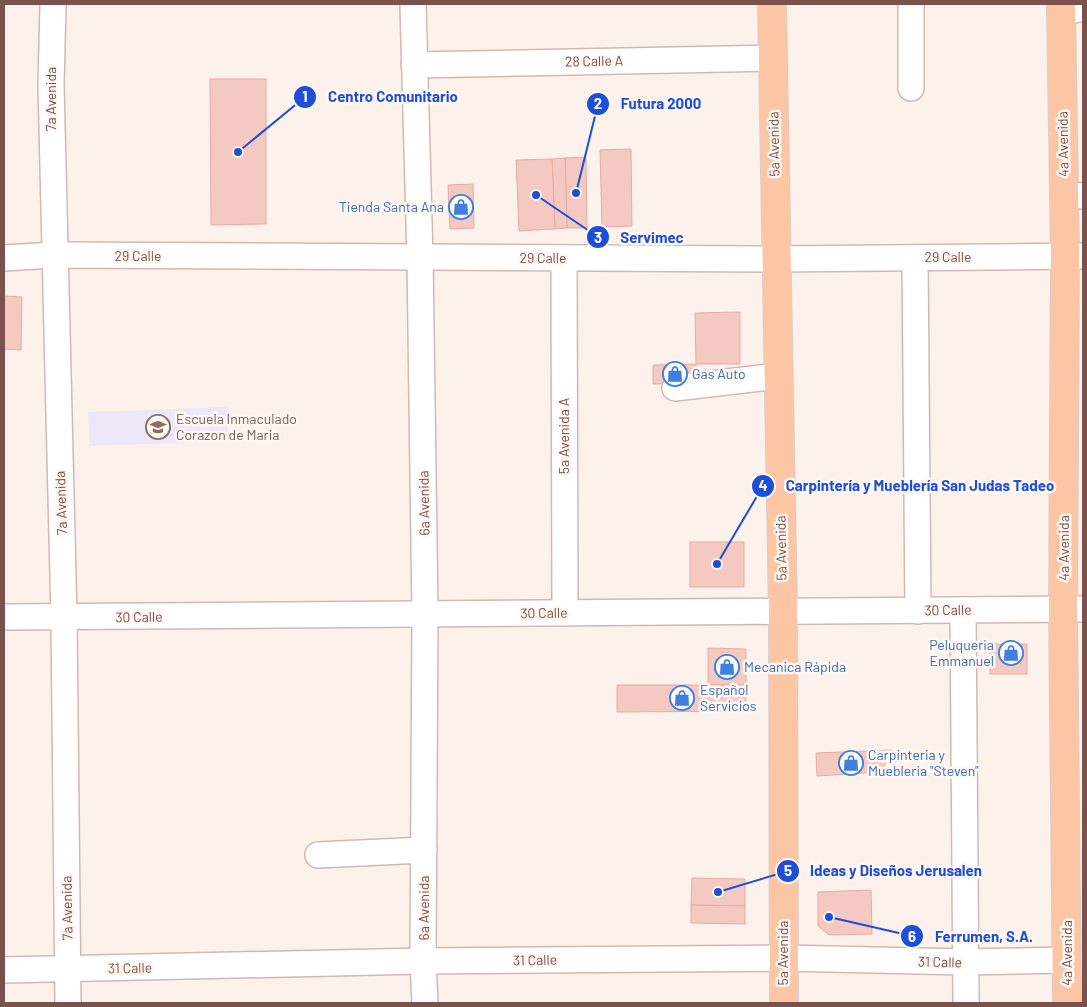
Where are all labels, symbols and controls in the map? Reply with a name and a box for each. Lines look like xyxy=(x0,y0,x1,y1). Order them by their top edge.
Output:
street label: 28 Calle A xyxy=(565,51,624,70)
street label: 7a Avenida xyxy=(42,67,59,131)
callout: Centro Comunitario xyxy=(293,82,468,112)
text: 1 xyxy=(302,87,308,105)
text: Centro Comunitario xyxy=(328,87,458,105)
callout: Futura 2000 xyxy=(585,89,711,119)
text: 2 xyxy=(594,94,602,112)
text: Futura 2000 xyxy=(621,94,701,112)
street label: 5a Avenida xyxy=(764,111,783,177)
street label: 4a Avenida xyxy=(1053,111,1072,177)
shop icon: Tienda Santa Ana xyxy=(448,194,474,220)
place label: Tienda Santa Ana xyxy=(339,198,444,215)
callout: Servimec xyxy=(586,222,694,252)
text: 3 xyxy=(594,228,602,246)
text: Servimec xyxy=(620,228,684,246)
street label: 29 Calle xyxy=(114,247,162,264)
street label: 29 Calle xyxy=(924,248,972,265)
street label: 29 Calle xyxy=(519,249,567,266)
shop icon: Gas Auto xyxy=(662,361,688,387)
place label: Gas Auto xyxy=(692,365,746,382)
street label: 5a Avenida A xyxy=(555,397,572,474)
place label: Escuela Inmaculado Corazon de Maria xyxy=(176,410,297,443)
school or university icon: Escuela Inmaculado Corazon de Maria xyxy=(145,414,171,440)
street label: 7a Avenida xyxy=(51,470,70,536)
street label: 6a Avenida xyxy=(414,470,433,536)
callout: Carpintería y Mueblería San Judas Tadeo xyxy=(751,471,1064,501)
text: 4 xyxy=(758,476,768,494)
text: Carpintería y Mueblería San Judas Tadeo xyxy=(786,476,1054,494)
street label: 5a Avenida xyxy=(771,515,790,581)
street label: 4a Avenida xyxy=(1055,515,1072,581)
street label: 30 Calle xyxy=(924,601,972,618)
street label: 30 Calle xyxy=(520,604,568,621)
street label: 30 Calle xyxy=(115,608,163,625)
place label: Peluqueria Emmanuel xyxy=(929,636,994,669)
shop icon: Peluqueria Emmanuel xyxy=(998,640,1024,666)
shop icon: Mecanica Rápida xyxy=(714,654,740,680)
place label: Mecanica Rápida xyxy=(744,658,846,675)
place label: Español Servicios xyxy=(700,681,757,714)
shop icon: Español Servicios xyxy=(669,685,695,711)
place label: Carpinteria y Muebleria "Steven" xyxy=(868,746,979,779)
shop icon: Carpinteria y Muebleria "Steven" xyxy=(838,750,864,776)
callout: Ideas y Diseños Jerusalen xyxy=(775,856,992,886)
text: 5 xyxy=(784,861,792,879)
text: Ideas y Diseños Jerusalen xyxy=(810,861,982,879)
street label: 6a Avenida xyxy=(415,875,432,941)
street label: 7a Avenida xyxy=(57,876,76,940)
street label: 5a Avenida xyxy=(774,920,791,986)
street label: 4a Avenida xyxy=(1058,920,1075,986)
callout: Ferrumen, S.A. xyxy=(900,921,1043,951)
text: 6 xyxy=(908,927,916,945)
text: Ferrumen, S.A. xyxy=(935,927,1033,945)
street label: 31 Calle xyxy=(513,951,557,968)
street label: 31 Calle xyxy=(918,953,962,970)
street label: 31 Calle xyxy=(108,959,152,976)

